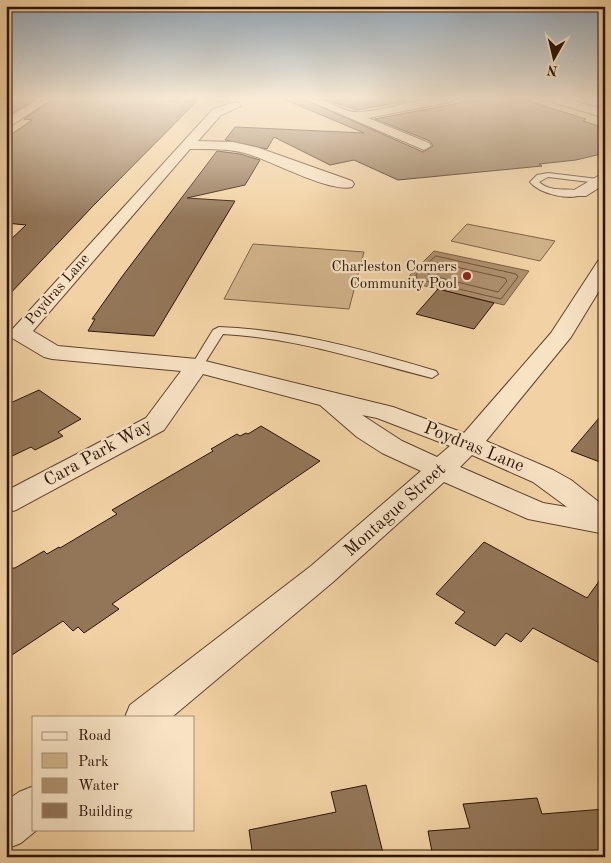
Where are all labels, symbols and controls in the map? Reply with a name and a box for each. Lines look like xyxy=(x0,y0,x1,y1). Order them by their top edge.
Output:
north arrow xyxy=(528,32,578,82)
text: N xyxy=(546,62,559,78)
street label: Poydras Lane xyxy=(23,252,93,328)
place label: Charleston Corners Community Pool xyxy=(331,260,457,292)
marker: Charleston Corners Community Pool xyxy=(461,270,473,282)
street label: Cara Park Way xyxy=(41,416,155,490)
street label: Poydras Lane xyxy=(421,419,527,475)
street label: Montague Street xyxy=(341,460,449,560)
legend xyxy=(32,716,195,830)
text: Road xyxy=(78,729,112,744)
text: Park xyxy=(78,755,109,770)
text: Water xyxy=(78,779,119,794)
text: Building xyxy=(78,805,133,820)

